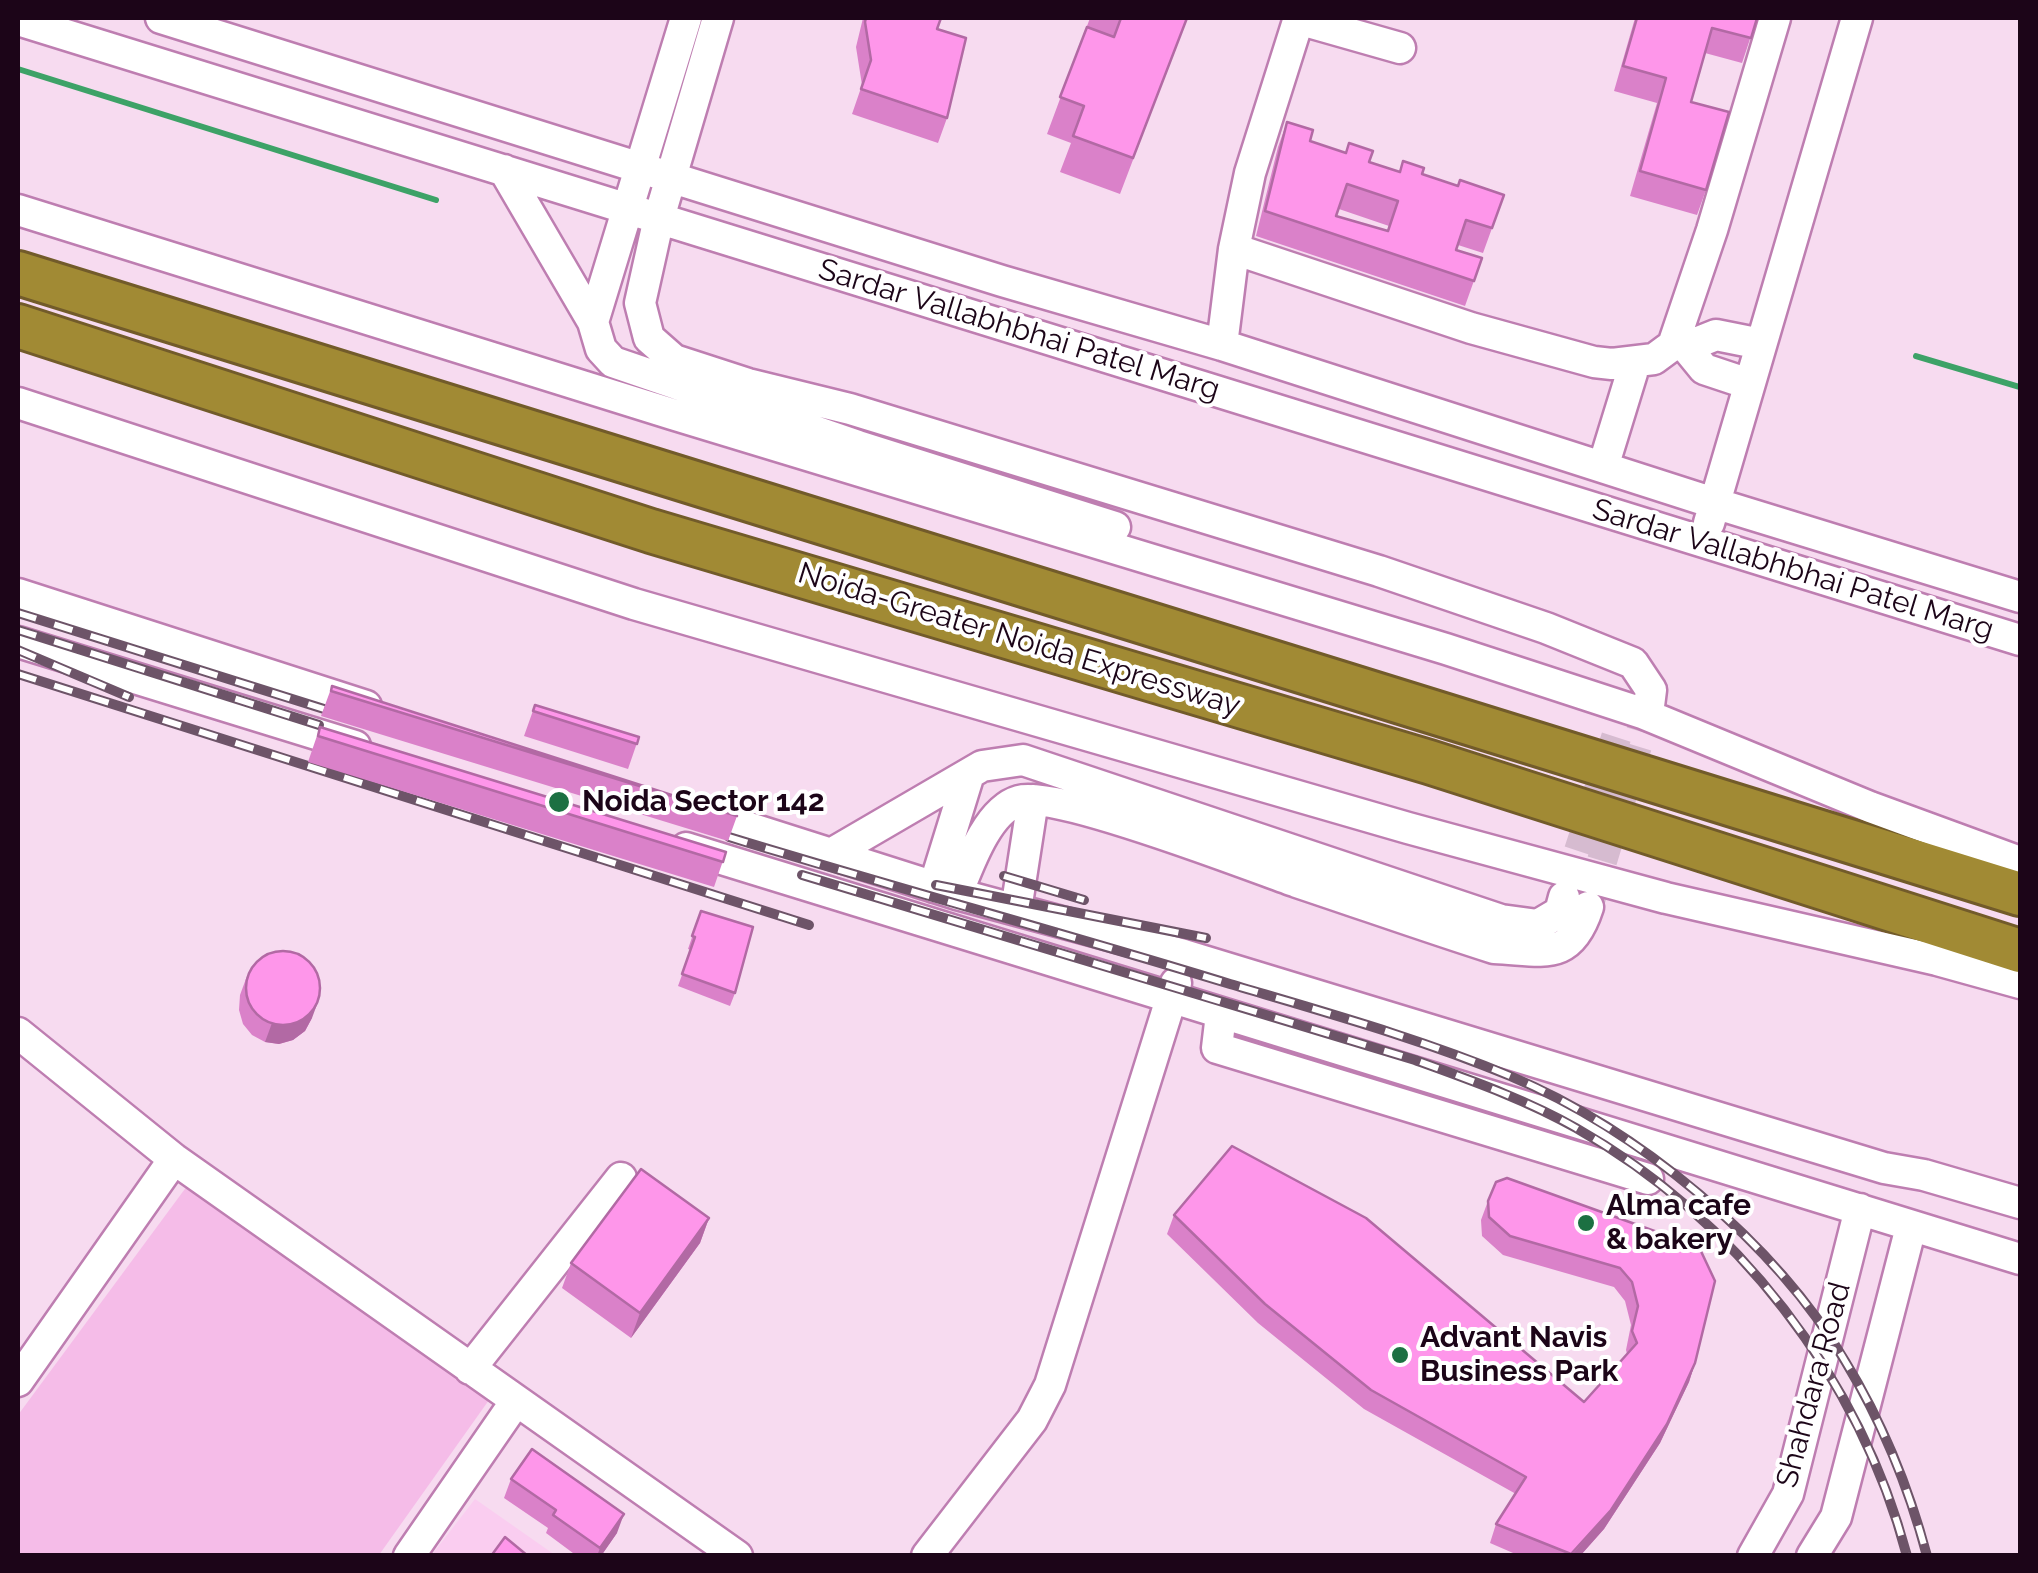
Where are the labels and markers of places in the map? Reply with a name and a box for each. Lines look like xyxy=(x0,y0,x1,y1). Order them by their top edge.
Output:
place label: Noida Sector 142 xyxy=(582,784,825,820)
marker: Noida Sector 142 xyxy=(546,789,572,815)
place label: Alma cafe & bakery xyxy=(1606,1188,1751,1258)
marker: Alma cafe & bakery xyxy=(1575,1212,1597,1234)
place label: Advant Navis Business Park xyxy=(1420,1320,1618,1390)
marker: Advant Navis Business Park xyxy=(1389,1344,1411,1366)

